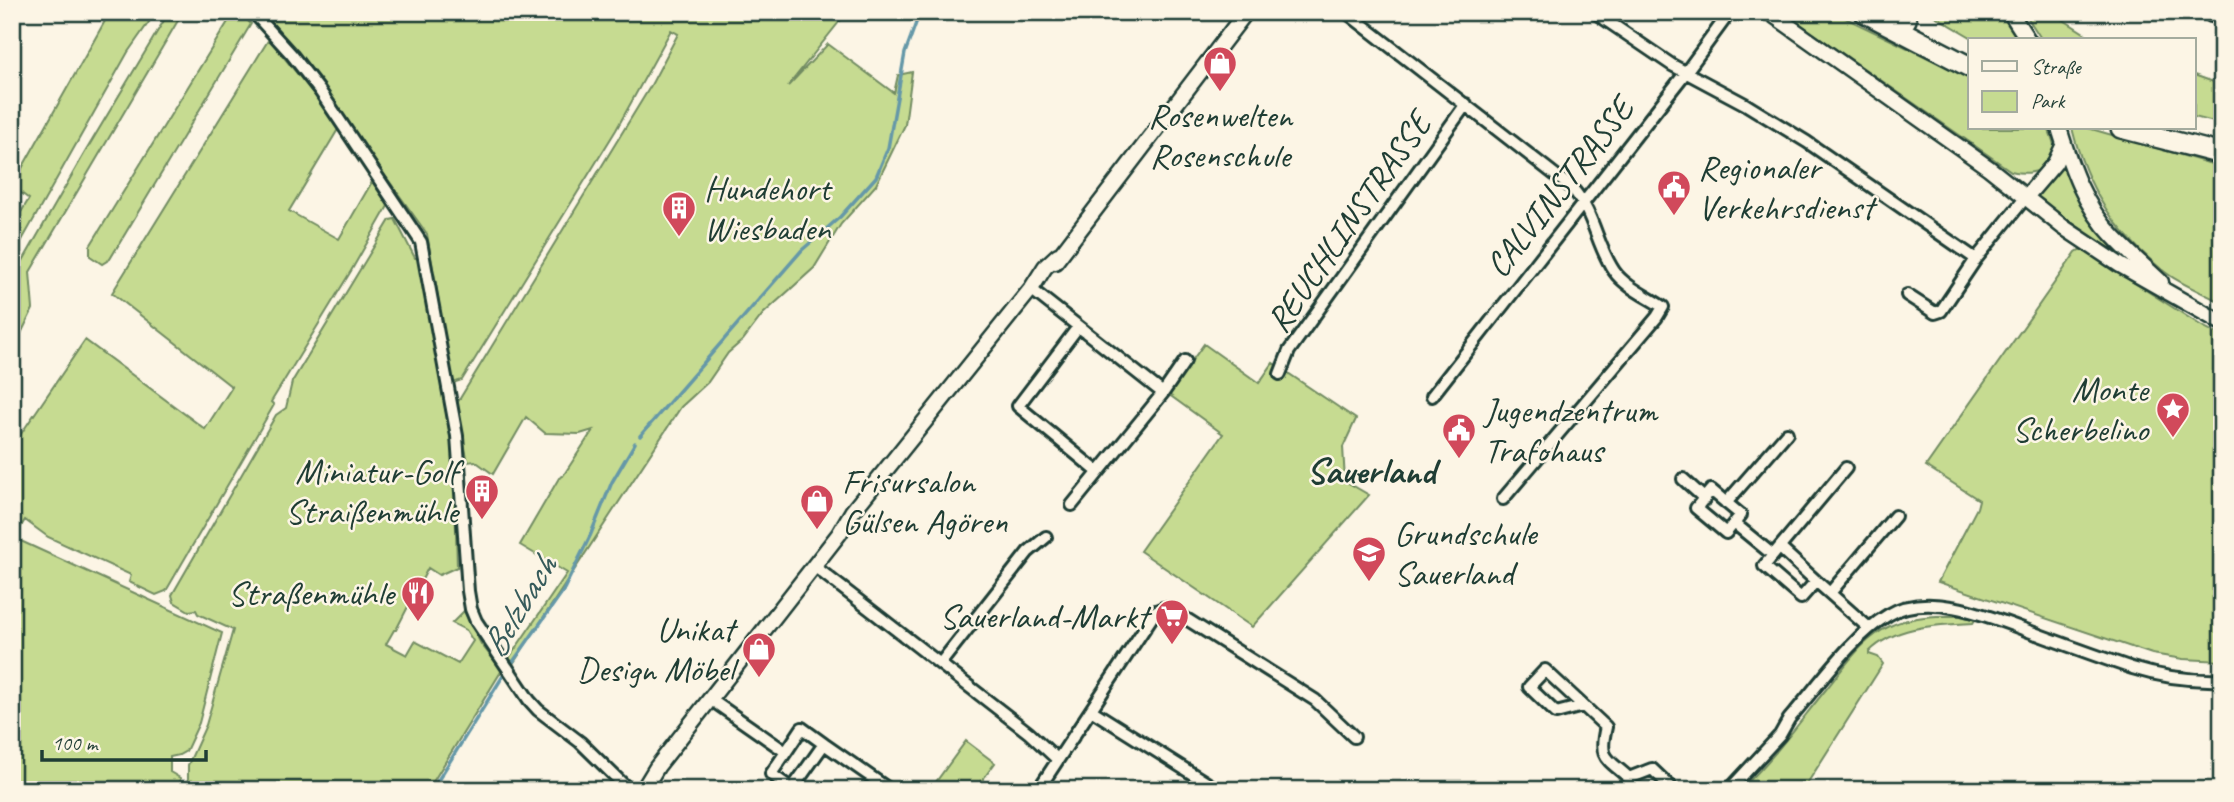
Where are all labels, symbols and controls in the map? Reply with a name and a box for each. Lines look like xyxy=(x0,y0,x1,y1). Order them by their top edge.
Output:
legend xyxy=(1968,38,2196,130)
shop icon: Rosenwelten Rosenschule xyxy=(1201,44,1239,93)
text: Straße xyxy=(2031,54,2083,80)
street label: CALVINSTRASSE xyxy=(1475,85,1646,286)
text: Park xyxy=(2031,88,2066,114)
place label: Rosenwelten Rosenschule xyxy=(1148,93,1294,178)
street label: REUCHLINSTRASSE xyxy=(1256,99,1444,341)
place label: Regionaler Verkehrsdienst xyxy=(1698,145,1878,230)
place label: Hundehort Wiesbaden xyxy=(704,166,833,251)
public building icon: Regionaler Verkehrsdienst xyxy=(1655,168,1693,217)
building icon: Hundehort Wiesbaden xyxy=(660,189,698,238)
place label: Monte Scherbelino xyxy=(2012,367,2151,452)
place label: Jugendzentrum Trafohaus xyxy=(1482,388,1660,473)
place icon: Monte Scherbelino xyxy=(2154,390,2192,439)
public building icon: Jugendzentrum Trafohaus xyxy=(1440,411,1478,460)
district label: Sauerland xyxy=(1307,447,1442,494)
place label: Miniatur-Golf Straißenmühle xyxy=(285,449,465,534)
place label: Frisursalon Gülsen Agören xyxy=(842,459,1008,544)
building icon: Miniatur-Golf Straißenmühle xyxy=(463,472,501,521)
shop icon: Frisursalon Gülsen Agören xyxy=(798,482,836,531)
place label: Grundschule Sauerland xyxy=(1394,511,1539,596)
school or university icon: Grundschule Sauerland xyxy=(1350,534,1388,583)
water label: Belzbach xyxy=(470,544,569,666)
place label: Straßenmühle xyxy=(228,571,397,616)
restaurant icon: Straßenmühle xyxy=(399,574,437,623)
place label: Sauerland-Markt xyxy=(940,594,1152,639)
supermarket icon: Sauerland-Markt xyxy=(1153,597,1191,646)
place label: Unikat Design Möbel xyxy=(577,607,740,692)
shop icon: Unikat Design Möbel xyxy=(740,630,778,679)
scale bar xyxy=(42,718,206,762)
text: 100 m xyxy=(52,730,99,756)

